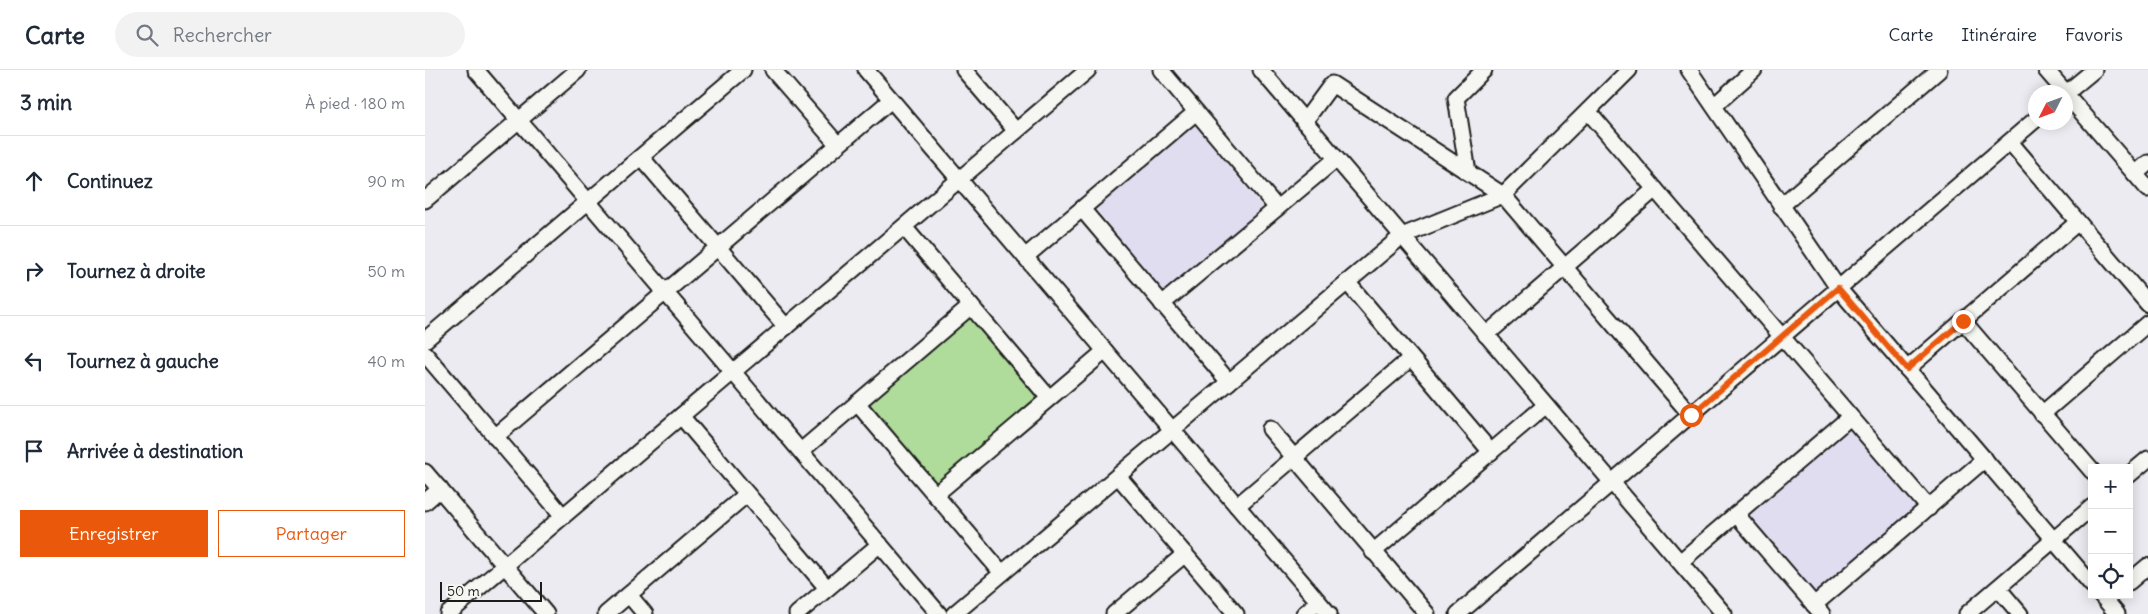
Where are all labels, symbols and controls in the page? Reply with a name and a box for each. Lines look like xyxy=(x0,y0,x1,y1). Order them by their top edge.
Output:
search box xyxy=(115,12,465,57)
text: Carte xyxy=(25,20,85,50)
icon: search xyxy=(133,21,161,49)
text: Rechercher xyxy=(173,23,272,47)
text: Carte xyxy=(1888,23,1933,46)
text: Itinéraire xyxy=(1961,23,2037,46)
text: Favoris xyxy=(2065,23,2123,46)
north arrow xyxy=(2028,85,2073,130)
text: 3 min xyxy=(20,89,72,116)
text: À pied · 180 m xyxy=(305,93,405,113)
icon: ahead xyxy=(20,167,48,195)
text: Continuez xyxy=(67,169,153,193)
text: 90 m xyxy=(367,171,405,191)
icon: right xyxy=(20,257,48,285)
text: Tournez à droite xyxy=(67,259,206,283)
text: 50 m xyxy=(367,261,405,281)
route end xyxy=(1952,310,1975,333)
icon: left xyxy=(20,347,48,375)
text: Tournez à gauche xyxy=(67,349,219,373)
text: 40 m xyxy=(367,351,405,371)
route start xyxy=(1680,404,1703,427)
icon: arrive xyxy=(20,437,48,465)
text: Arrivée à destination xyxy=(67,439,243,463)
map controls xyxy=(2088,464,2133,599)
button: + xyxy=(2088,464,2133,509)
button: − xyxy=(2088,509,2133,554)
button: Enregistrer xyxy=(20,510,208,557)
button: Partager xyxy=(218,510,405,557)
button: locate xyxy=(2088,554,2133,599)
scale bar xyxy=(440,579,543,602)
text: 50 m xyxy=(447,582,480,600)

